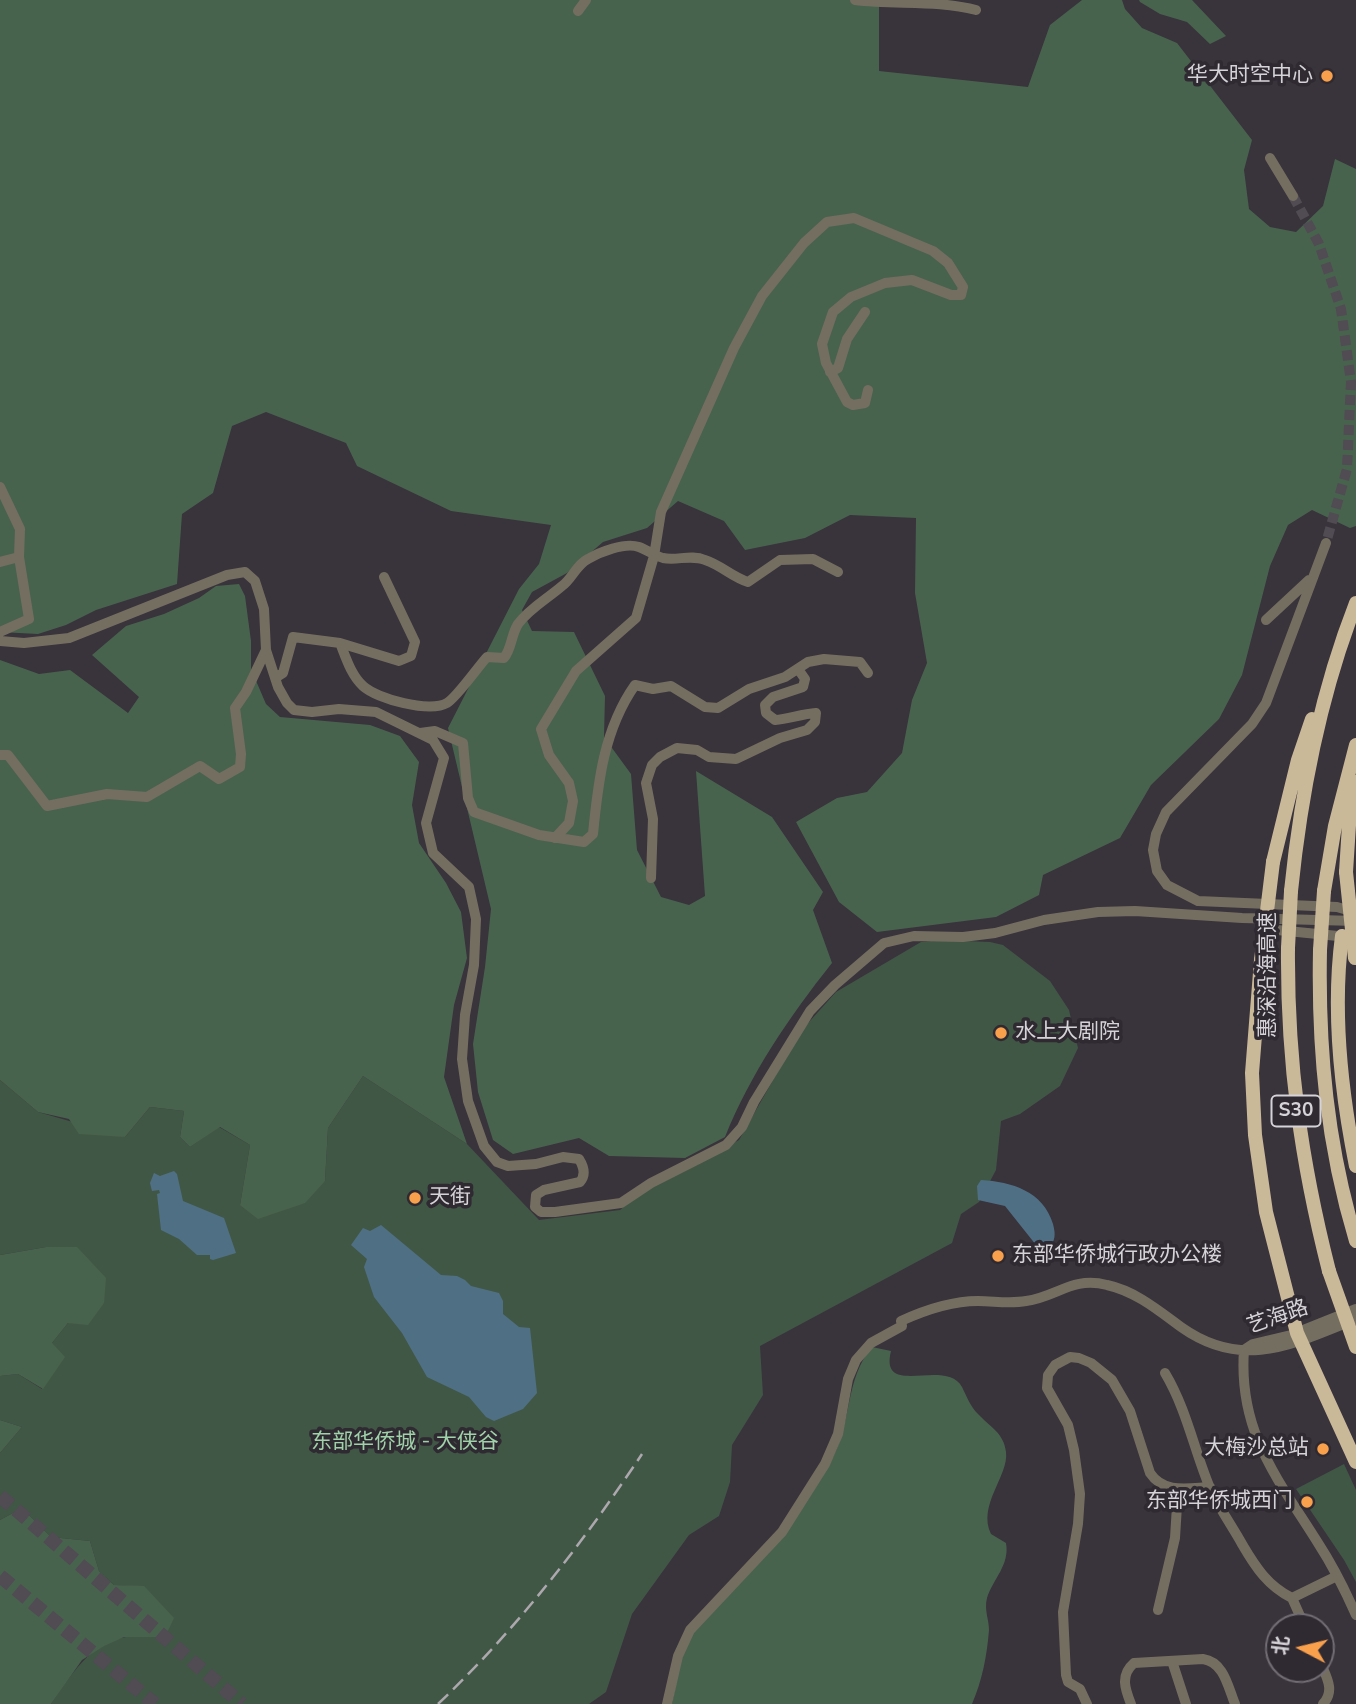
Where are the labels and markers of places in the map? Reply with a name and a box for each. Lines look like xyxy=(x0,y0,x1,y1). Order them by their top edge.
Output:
place label: 华大时空中心 xyxy=(1187,63,1313,89)
marker: 华大时空中心 xyxy=(1319,68,1335,84)
place label: 水上大剧院 xyxy=(1015,1020,1120,1046)
marker: 水上大剧院 xyxy=(993,1025,1009,1041)
place label: 天街 xyxy=(429,1185,471,1211)
marker: 天街 xyxy=(407,1190,423,1206)
place label: 东部华侨城行政办公楼 xyxy=(1012,1243,1222,1269)
marker: 东部华侨城行政办公楼 xyxy=(990,1248,1006,1264)
place label: 大梅沙总站 xyxy=(1204,1436,1309,1462)
marker: 大梅沙总站 xyxy=(1315,1441,1331,1457)
place label: 东部华侨城西门 xyxy=(1146,1489,1293,1515)
marker: 东部华侨城西门 xyxy=(1299,1494,1315,1510)

